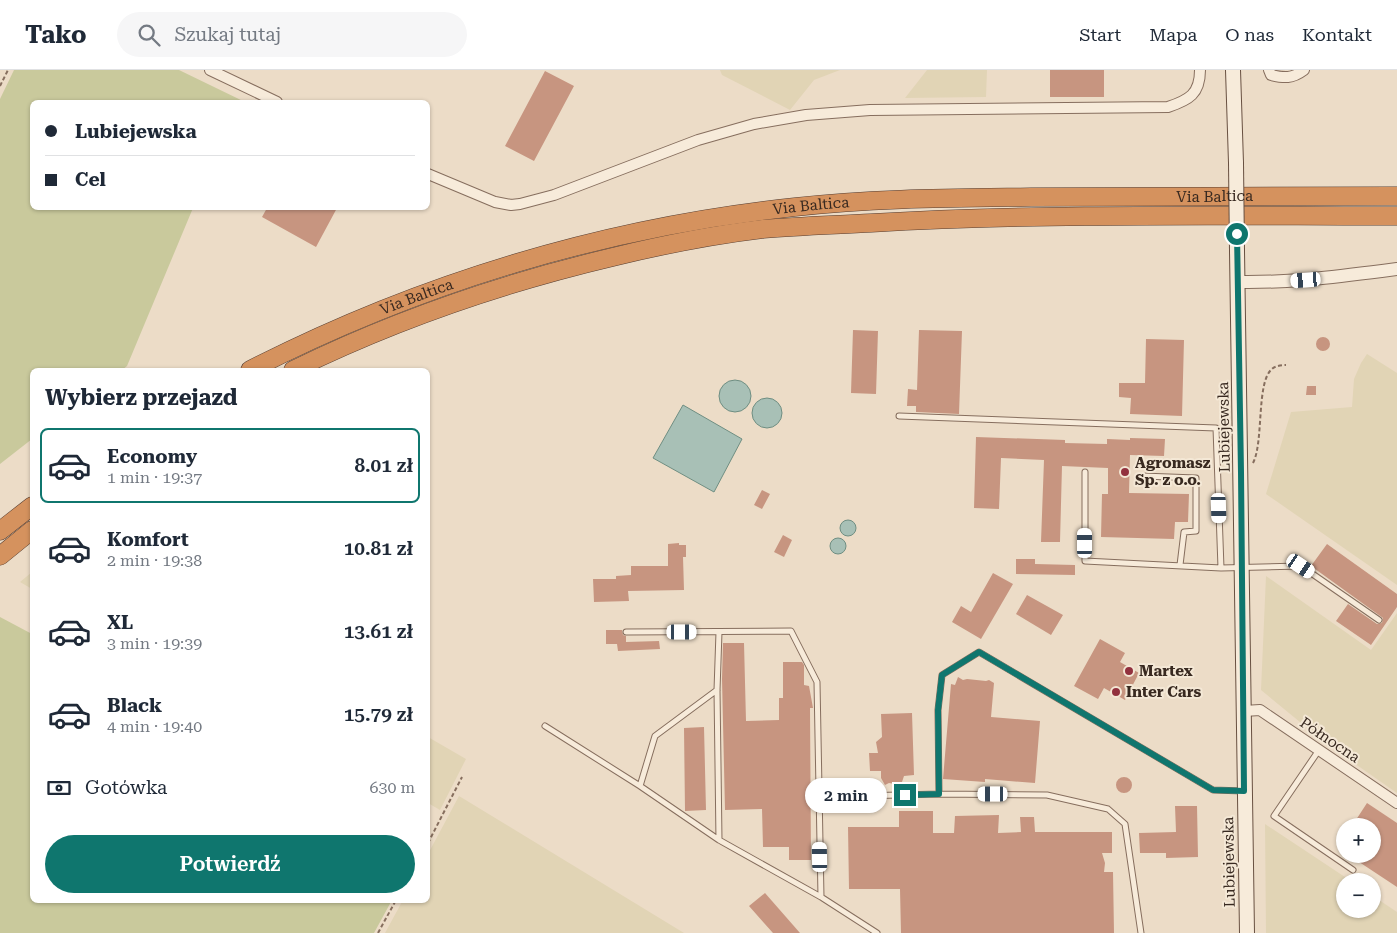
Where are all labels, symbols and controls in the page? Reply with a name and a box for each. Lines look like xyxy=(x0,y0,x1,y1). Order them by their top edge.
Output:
search box xyxy=(117,12,467,57)
text: Tako xyxy=(25,21,87,49)
icon: search xyxy=(135,21,163,49)
text: Szukaj tutaj xyxy=(175,23,281,46)
text: Start xyxy=(1079,24,1121,45)
text: Mapa xyxy=(1149,24,1197,45)
text: O nas xyxy=(1225,24,1274,45)
text: Kontakt xyxy=(1302,24,1372,45)
text: Lubiejewska xyxy=(75,120,197,143)
text: Cel xyxy=(75,168,106,191)
street label: Via Baltica xyxy=(1176,187,1253,206)
street label: Via Baltica xyxy=(772,193,850,218)
route start xyxy=(1226,223,1248,245)
car xyxy=(1290,271,1321,289)
street label: Via Baltica xyxy=(377,275,456,319)
street label: Lubiejewska xyxy=(1214,382,1234,472)
text: Wybierz przejazd xyxy=(45,385,237,410)
icon: car xyxy=(47,443,92,488)
text: Economy xyxy=(107,445,197,468)
text: 8.01 zł xyxy=(354,454,413,477)
place label: Agromasz Sp. z o.o. xyxy=(1135,454,1211,489)
marker: Agromasz Sp. z o.o. xyxy=(1119,466,1131,478)
text: 1 min · 19:37 xyxy=(107,468,202,487)
car xyxy=(1210,493,1227,523)
icon: car xyxy=(47,526,92,571)
text: Komfort xyxy=(107,528,189,551)
car xyxy=(1077,528,1092,558)
text: 10.81 zł xyxy=(344,537,413,560)
text: 2 min · 19:38 xyxy=(107,551,202,570)
car xyxy=(1284,551,1317,581)
icon: car xyxy=(47,609,92,654)
text: XL xyxy=(107,611,133,634)
text: 13.61 zł xyxy=(344,620,413,643)
car xyxy=(667,625,697,640)
text: 3 min · 19:39 xyxy=(107,634,202,653)
place label: Martex xyxy=(1139,662,1193,680)
marker: Martex xyxy=(1123,665,1135,677)
place label: Inter Cars xyxy=(1126,683,1202,701)
marker: Inter Cars xyxy=(1110,686,1122,698)
icon: car xyxy=(47,692,92,737)
text: Black xyxy=(107,694,162,717)
text: 15.79 zł xyxy=(344,703,413,726)
street label: Północna xyxy=(1297,713,1363,767)
text: 4 min · 19:40 xyxy=(107,717,202,736)
icon: cash xyxy=(45,774,73,802)
text: Gotówka xyxy=(85,776,167,799)
text: 630 m xyxy=(369,778,415,797)
callout: 2 min xyxy=(805,778,888,812)
route end xyxy=(894,784,916,806)
text: 2 min xyxy=(824,786,868,805)
car xyxy=(978,787,1008,802)
street label: Lubiejewska xyxy=(1219,817,1239,907)
map controls xyxy=(1336,818,1381,918)
button: + xyxy=(1336,818,1381,863)
button: Potwierdź xyxy=(45,835,415,893)
car xyxy=(812,842,827,872)
button: − xyxy=(1336,873,1381,918)

